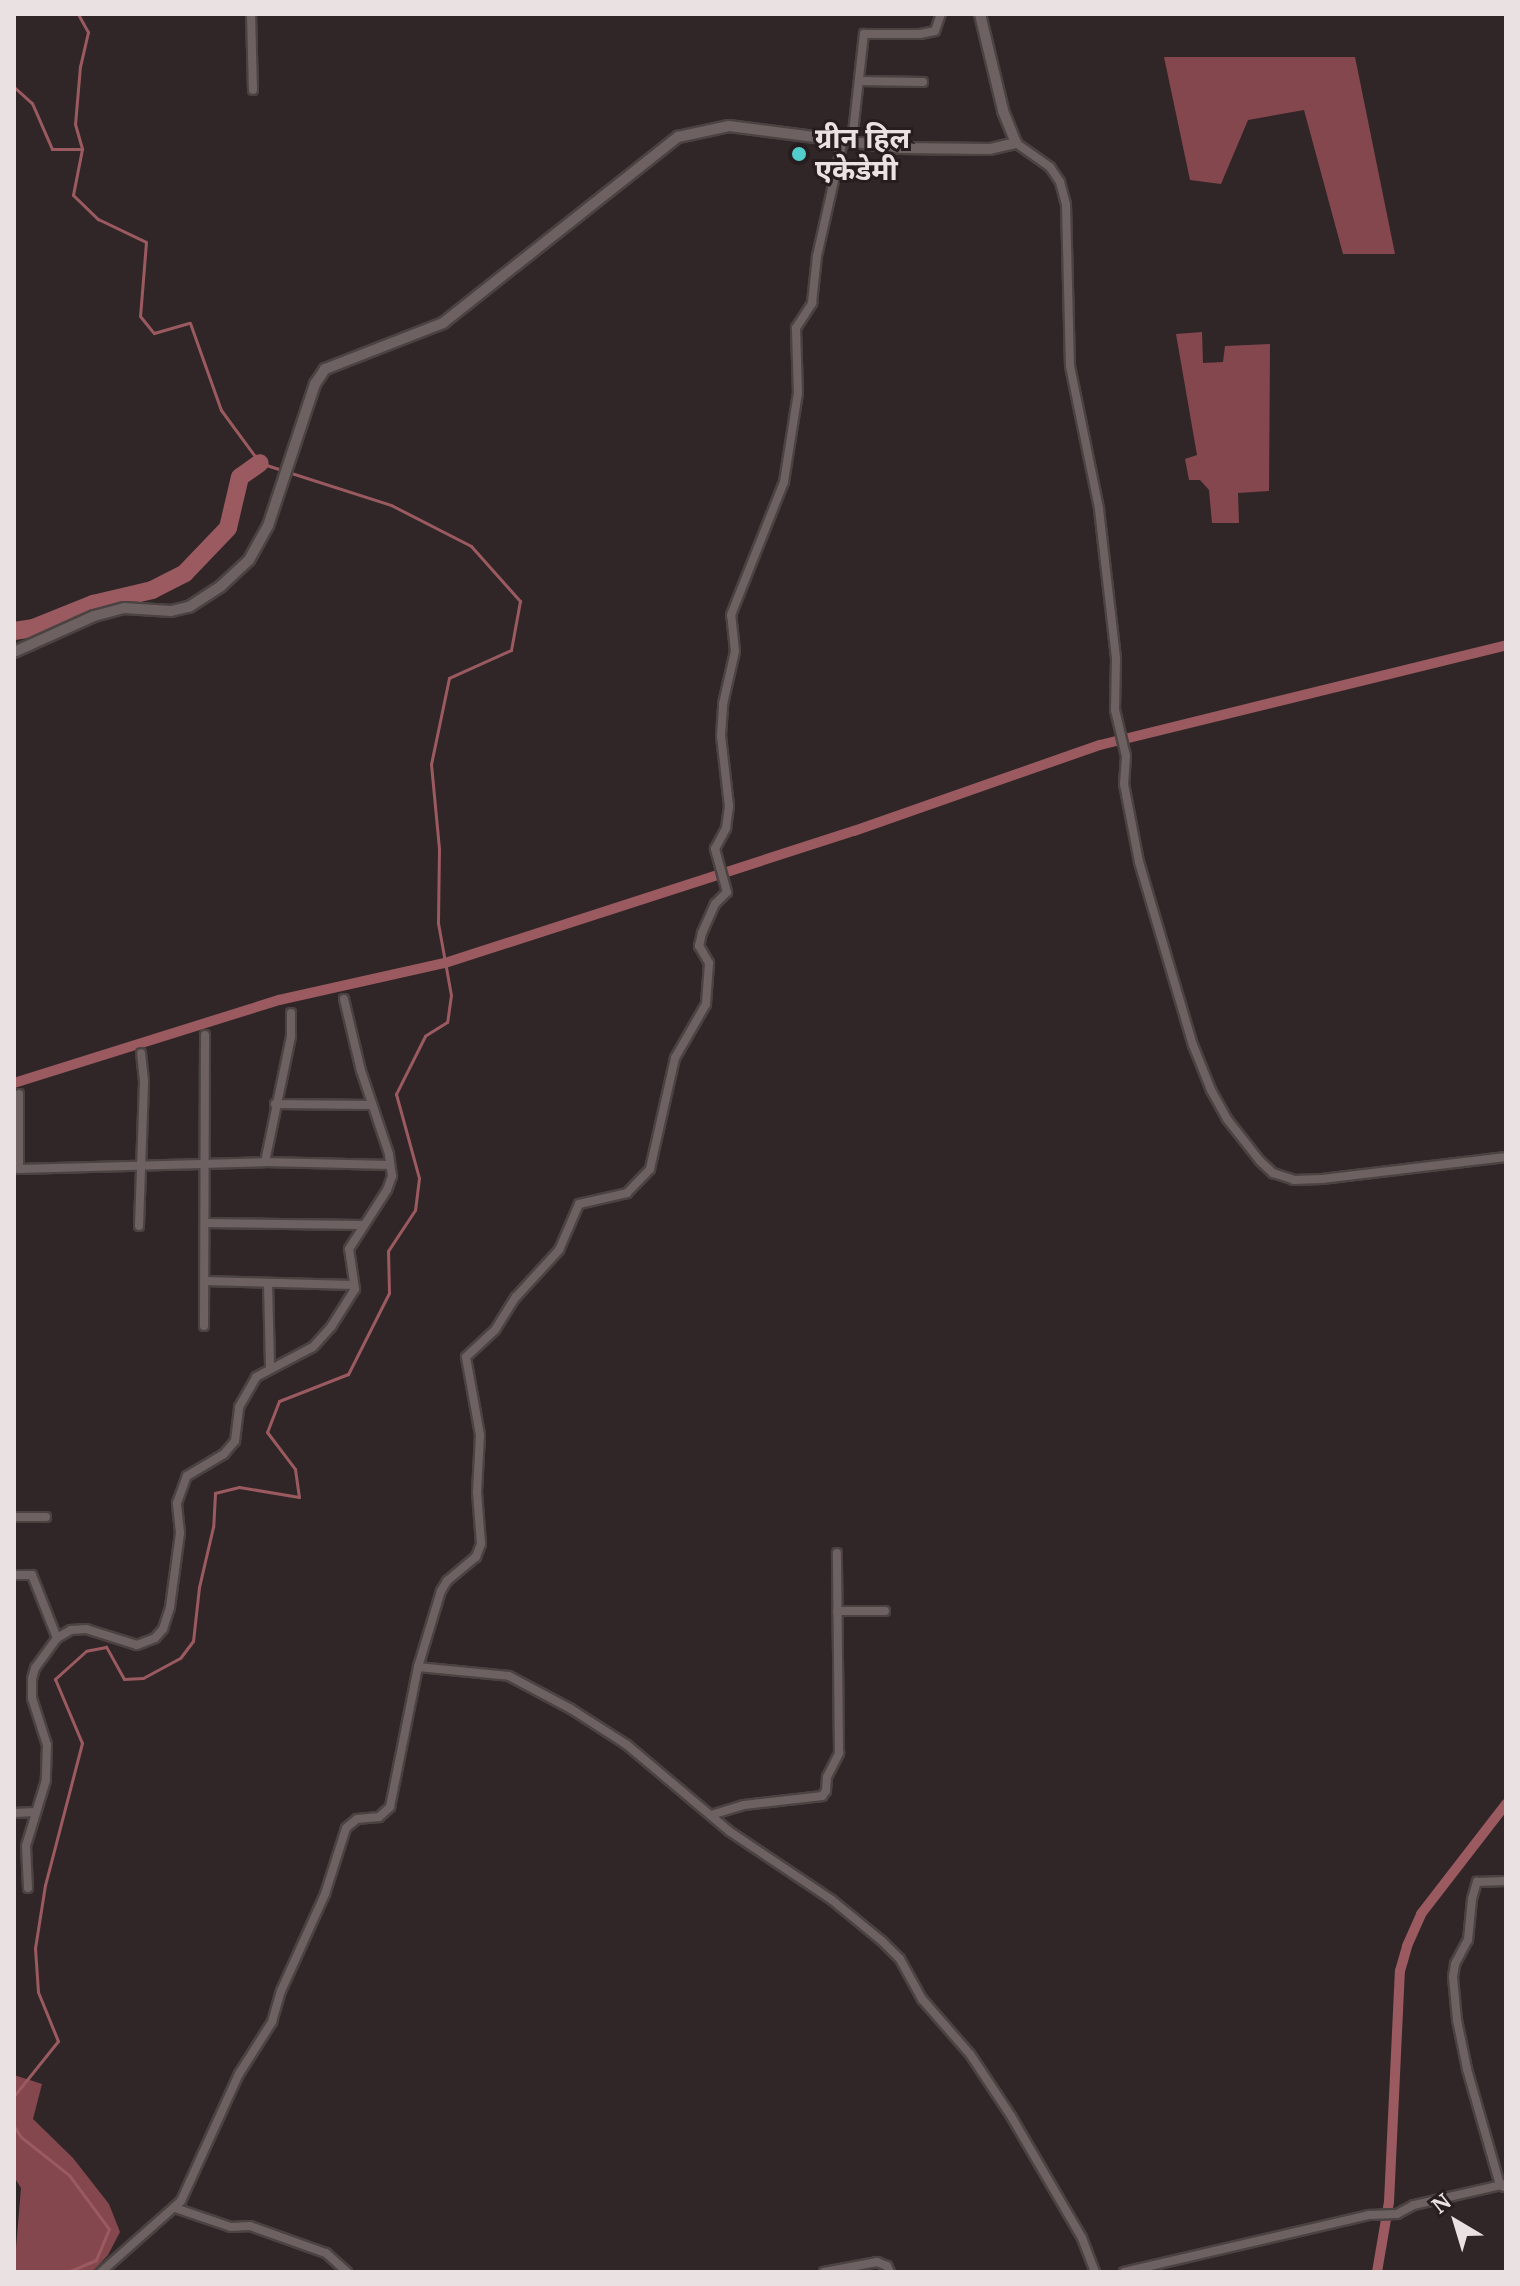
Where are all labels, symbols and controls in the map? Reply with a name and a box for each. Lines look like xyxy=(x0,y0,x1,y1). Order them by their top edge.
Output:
place label: ग्रीन हिल एकेडेमी xyxy=(815,121,910,187)
marker: ग्रीन हिल एकेडेमी xyxy=(790,145,808,163)
north arrow xyxy=(1416,2182,1496,2262)
text: N xyxy=(1425,2186,1456,2219)

